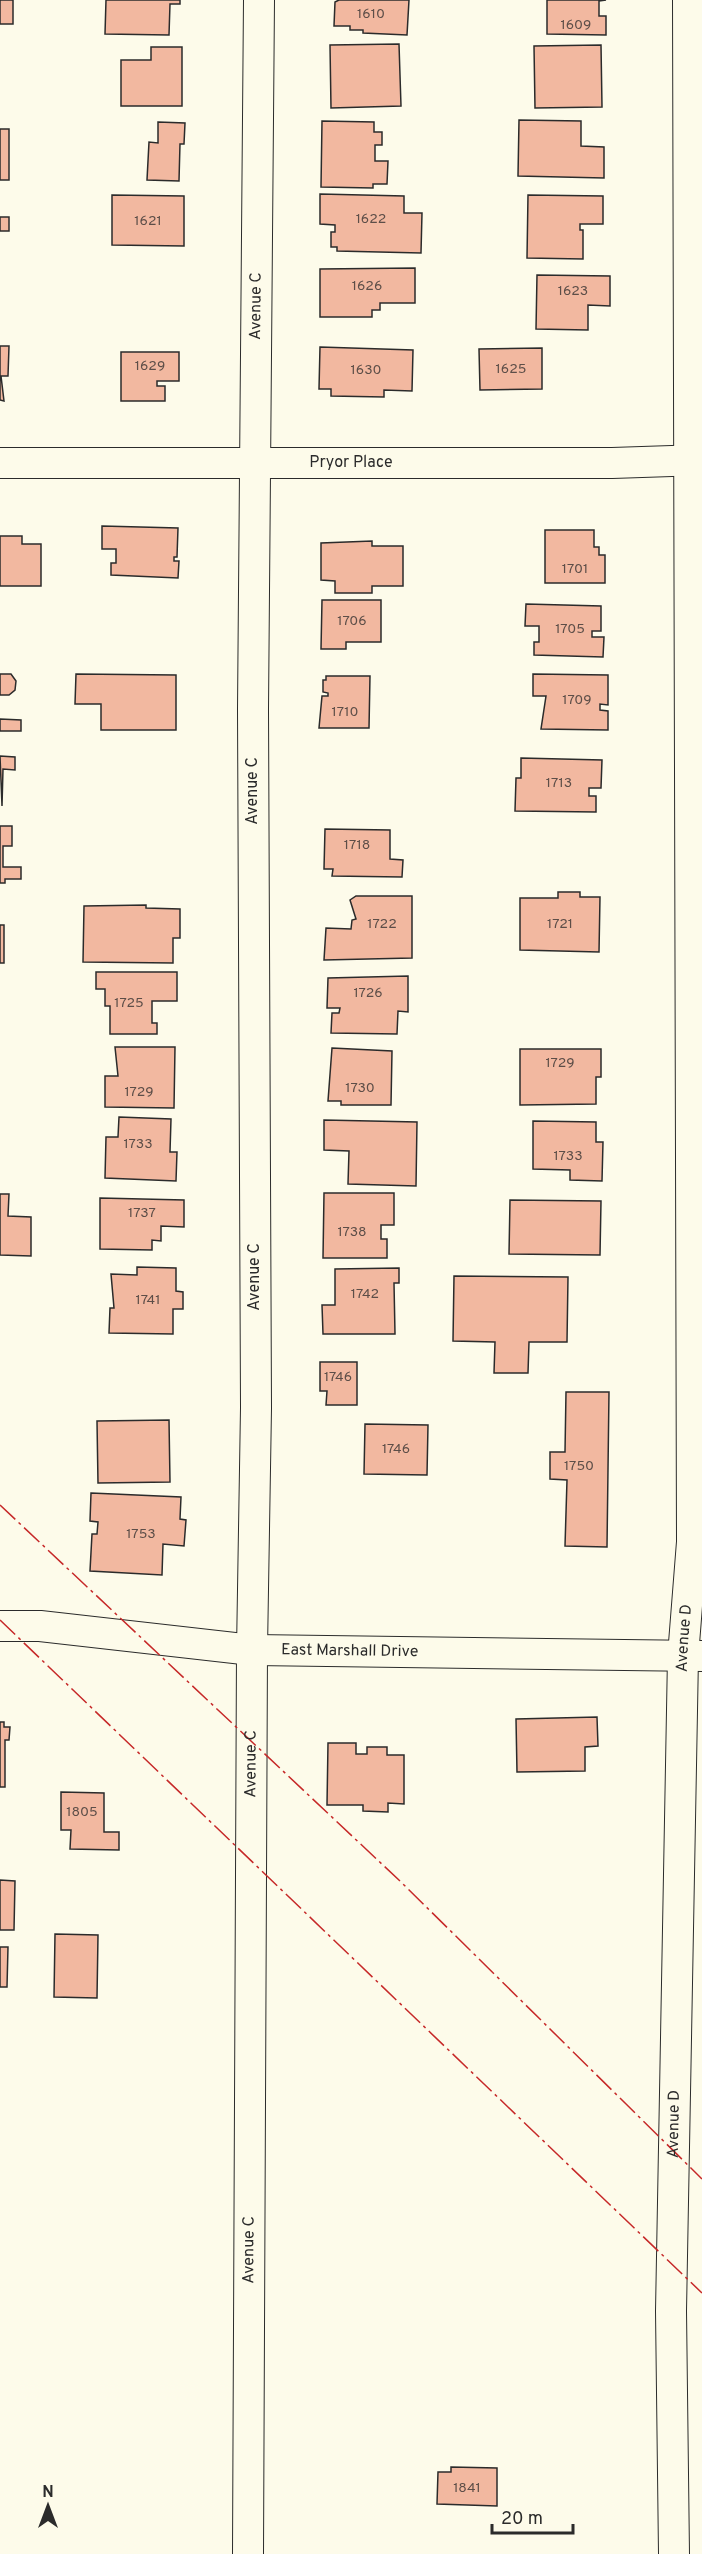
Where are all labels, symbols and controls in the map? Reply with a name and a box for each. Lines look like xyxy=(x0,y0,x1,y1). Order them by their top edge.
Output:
house number: 1610 xyxy=(357,6,385,23)
house number: 1609 xyxy=(561,17,591,34)
house number: 1622 xyxy=(356,211,386,228)
house number: 1621 xyxy=(134,213,162,230)
street label: Avenue C xyxy=(246,272,267,340)
house number: 1626 xyxy=(352,278,382,295)
house number: 1623 xyxy=(558,283,588,300)
house number: 1629 xyxy=(135,358,165,375)
house number: 1625 xyxy=(496,361,526,378)
house number: 1630 xyxy=(351,362,381,379)
street label: Pryor Place xyxy=(309,453,393,473)
house number: 1701 xyxy=(562,561,588,578)
house number: 1706 xyxy=(337,613,367,630)
house number: 1705 xyxy=(555,621,585,638)
house number: 1709 xyxy=(562,692,592,709)
house number: 1710 xyxy=(332,704,358,721)
street label: Avenue C xyxy=(243,757,263,825)
house number: 1713 xyxy=(546,775,572,792)
house number: 1718 xyxy=(344,837,370,854)
house number: 1722 xyxy=(367,916,397,933)
house number: 1721 xyxy=(547,916,573,933)
house number: 1726 xyxy=(353,985,383,1002)
house number: 1725 xyxy=(114,995,144,1012)
house number: 1729 xyxy=(545,1055,575,1072)
house number: 1730 xyxy=(345,1080,375,1097)
house number: 1729 xyxy=(124,1084,154,1101)
house number: 1733 xyxy=(123,1136,153,1153)
house number: 1733 xyxy=(553,1148,583,1165)
house number: 1737 xyxy=(128,1205,156,1222)
house number: 1738 xyxy=(337,1224,367,1241)
street label: Avenue C xyxy=(245,1243,265,1311)
house number: 1742 xyxy=(351,1286,379,1303)
house number: 1741 xyxy=(136,1292,161,1309)
house number: 1746 xyxy=(324,1369,352,1386)
house number: 1746 xyxy=(382,1441,410,1458)
house number: 1750 xyxy=(564,1458,594,1475)
house number: 1753 xyxy=(126,1526,156,1543)
street label: Avenue D xyxy=(673,1603,697,1672)
street label: East Marshall Drive xyxy=(281,1640,418,1662)
street label: Avenue C xyxy=(241,1730,262,1798)
house number: 1805 xyxy=(66,1804,98,1821)
street label: Avenue D xyxy=(664,2090,685,2158)
street label: Avenue C xyxy=(239,2216,259,2284)
north arrow xyxy=(18,2476,78,2536)
house number: 1841 xyxy=(453,2480,481,2497)
text: N xyxy=(42,2483,54,2503)
scale bar xyxy=(492,2497,573,2535)
text: 20 m xyxy=(501,2508,543,2531)

